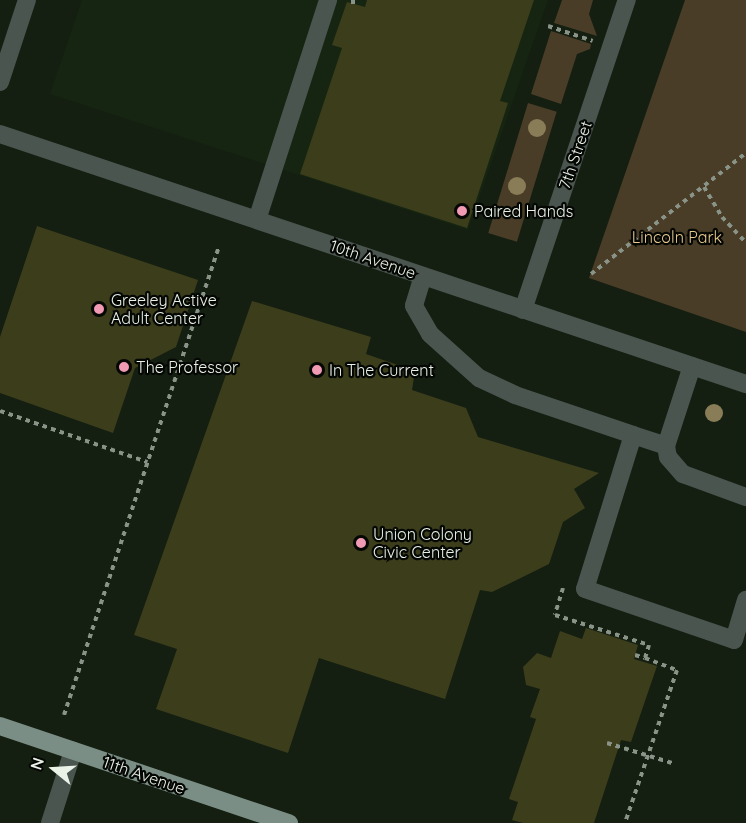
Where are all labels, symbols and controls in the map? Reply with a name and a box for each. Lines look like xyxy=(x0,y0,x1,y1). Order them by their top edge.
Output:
street label: 7th Street xyxy=(554,118,596,192)
place label: Paired Hands xyxy=(474,201,573,221)
marker: Paired Hands xyxy=(455,204,469,218)
park label: Lincoln Park xyxy=(632,227,722,247)
street label: 10th Avenue xyxy=(328,235,418,283)
place label: Greeley Active Adult Center xyxy=(111,290,217,328)
marker: Greeley Active Adult Center xyxy=(92,302,106,316)
place label: The Professor xyxy=(136,357,238,377)
marker: The Professor xyxy=(117,360,131,374)
place label: In The Current xyxy=(329,360,434,380)
marker: In The Current xyxy=(310,363,324,377)
place label: Union Colony Civic Center xyxy=(373,524,472,562)
marker: Union Colony Civic Center xyxy=(354,536,368,550)
north arrow xyxy=(24,739,84,799)
street label: 11th Avenue xyxy=(100,752,188,798)
text: N xyxy=(26,755,48,772)

